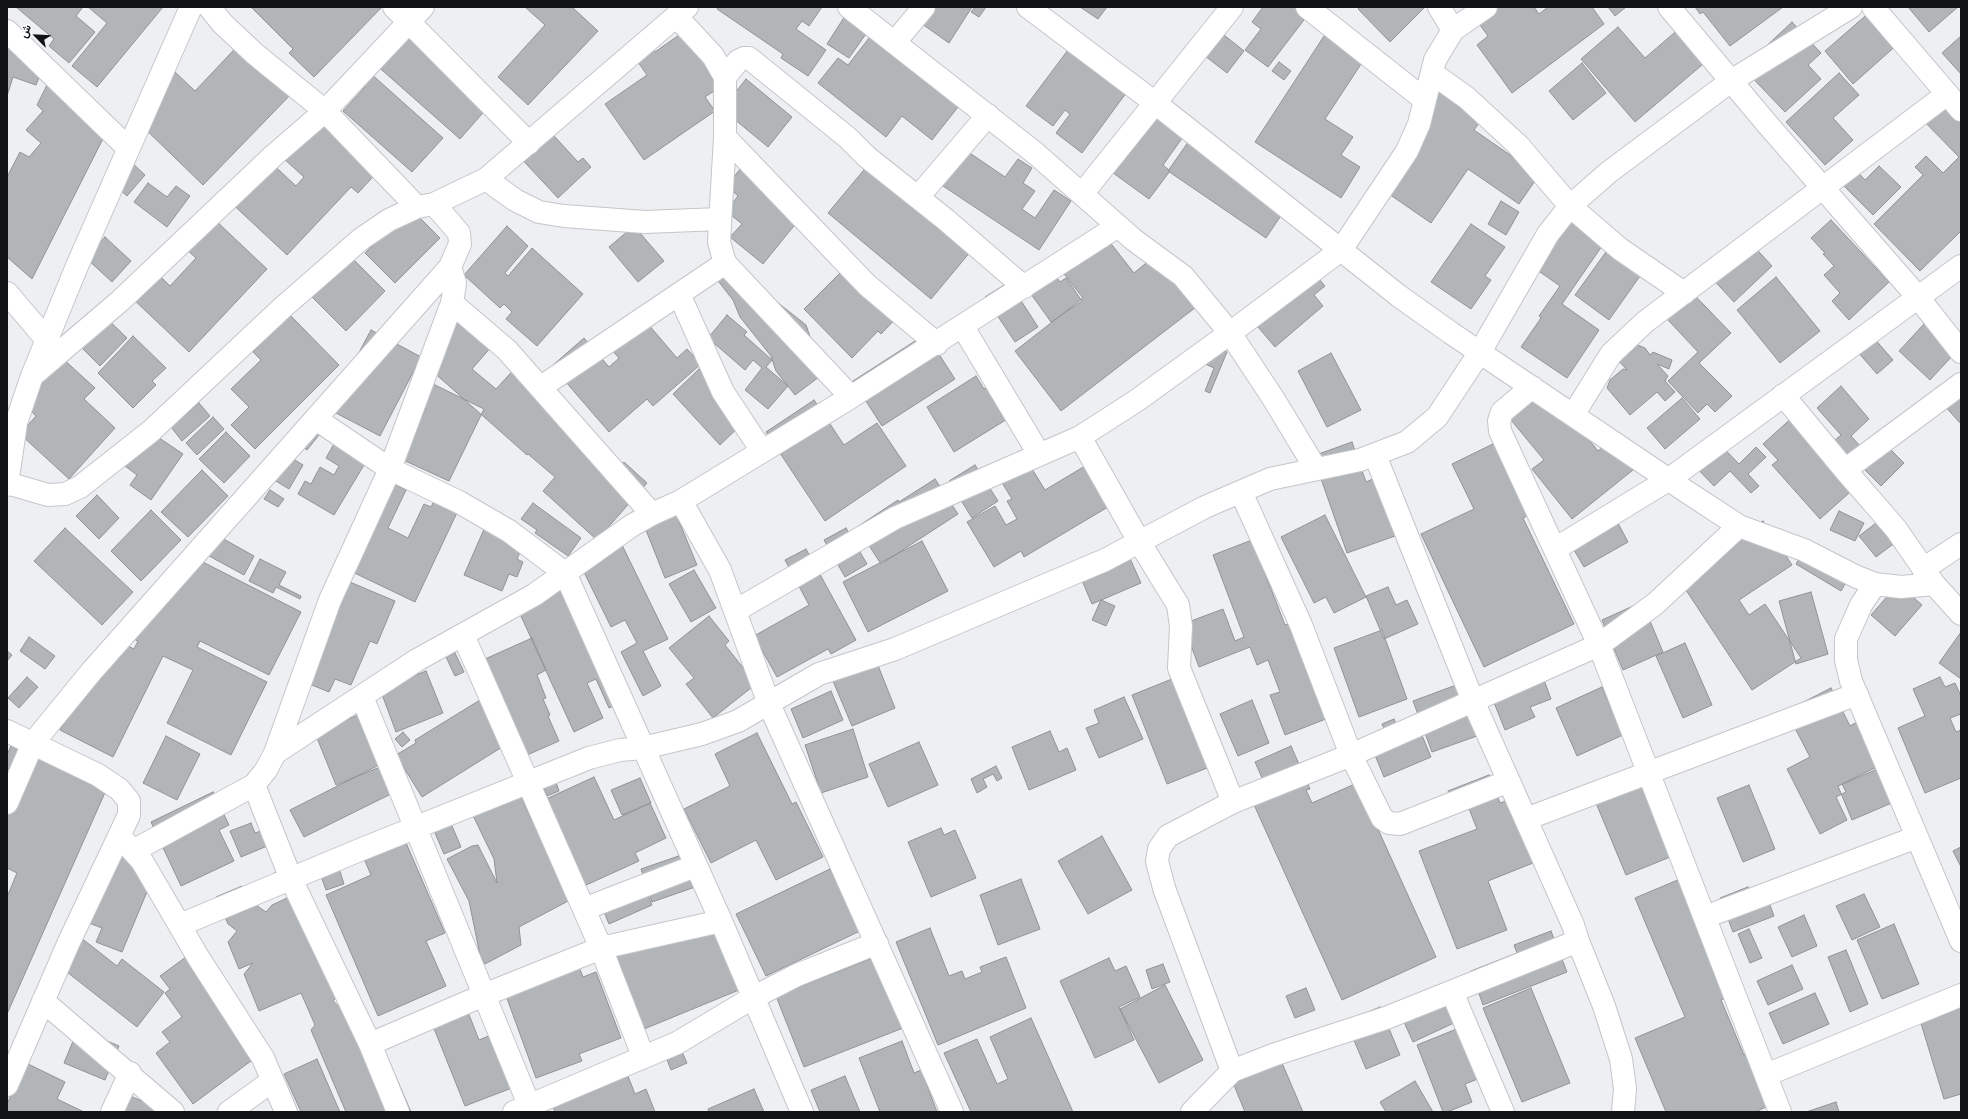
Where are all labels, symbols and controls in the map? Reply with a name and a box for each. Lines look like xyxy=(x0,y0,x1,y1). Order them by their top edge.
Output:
north arrow xyxy=(16,16,56,56)
text: ش xyxy=(15,22,34,40)

